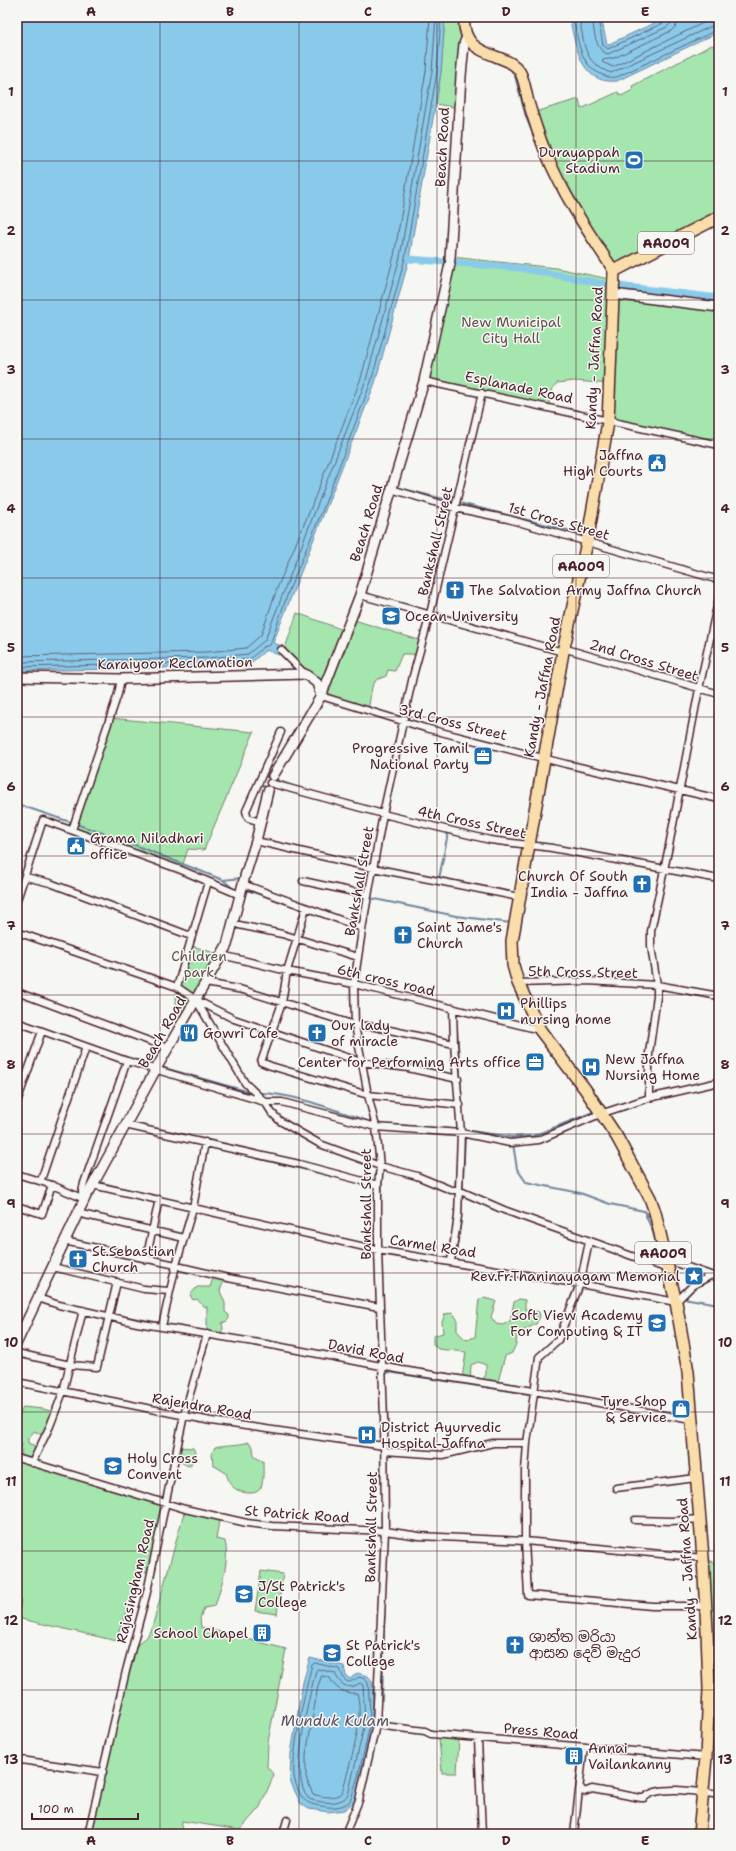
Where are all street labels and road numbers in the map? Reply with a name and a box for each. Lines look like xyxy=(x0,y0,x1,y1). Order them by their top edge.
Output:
street label: Beach Road xyxy=(431,106,453,187)
road number: AA009 xyxy=(638,232,694,254)
street label: Kandy - Jaffna Road xyxy=(581,286,607,430)
street label: Esplanade Road xyxy=(464,367,575,407)
street label: Beach Road xyxy=(346,482,386,564)
street label: Bankshall Street xyxy=(414,485,456,597)
street label: 1st Cross Street xyxy=(506,498,612,544)
road number: AA009 xyxy=(553,555,609,577)
street label: Kandy - Jaffna Road xyxy=(520,615,565,759)
street label: 2nd Cross Street xyxy=(587,635,701,685)
street label: Karaiyoor Reclamation xyxy=(97,653,253,673)
street label: 3rd Cross Street xyxy=(397,700,509,744)
street label: 4th Cross Street xyxy=(416,802,528,842)
street label: Bankshall Street xyxy=(340,825,378,937)
street label: 6th cross road xyxy=(335,960,437,1000)
street label: 5th Cross Street xyxy=(528,962,638,982)
street label: Beach Road xyxy=(134,993,190,1071)
street label: Bankshall Street xyxy=(357,1148,375,1260)
street label: Carmel Road xyxy=(389,1230,478,1262)
road number: AA009 xyxy=(635,1242,691,1264)
street label: David Road xyxy=(326,1335,406,1367)
street label: Rajendra Road xyxy=(151,1388,253,1424)
street label: Bankshall Street xyxy=(361,1471,381,1583)
street label: Kandy - Jaffna Road xyxy=(673,1497,701,1641)
street label: St Patrick Road xyxy=(244,1501,350,1527)
street label: Rajasingham Road xyxy=(112,1517,158,1645)
street label: Press Road xyxy=(503,1719,579,1743)

